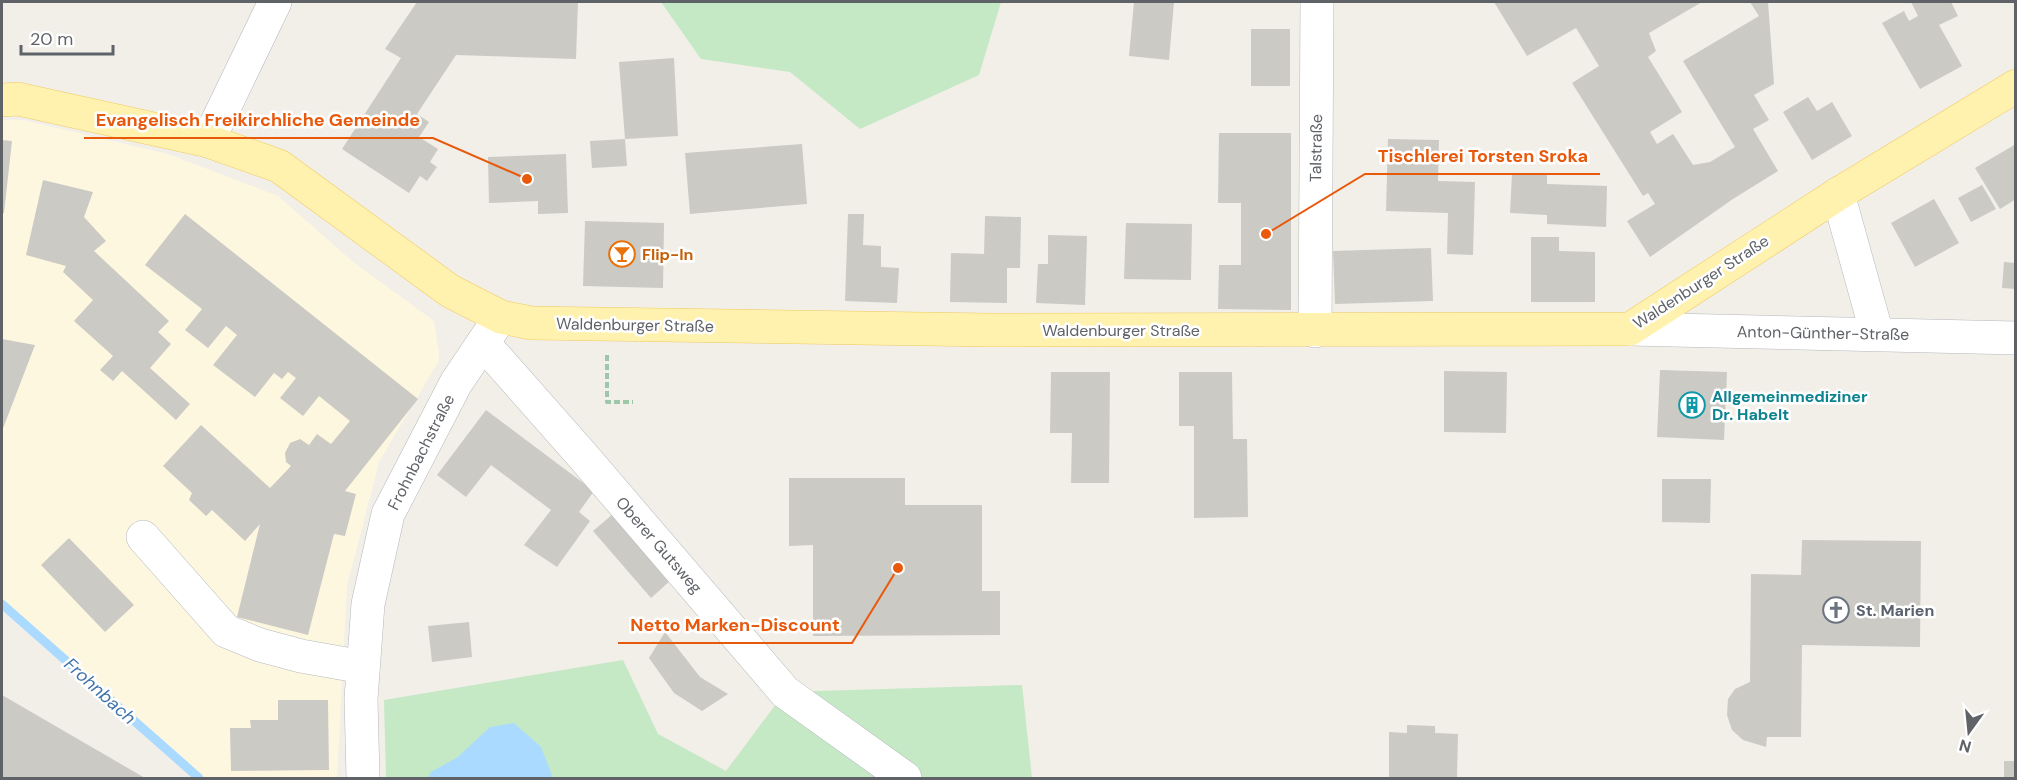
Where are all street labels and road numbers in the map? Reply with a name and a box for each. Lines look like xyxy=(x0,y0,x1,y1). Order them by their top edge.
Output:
street label: Talstraße xyxy=(1305,114,1327,182)
street label: Waldenburger Straße xyxy=(1629,230,1773,334)
street label: Waldenburger Straße xyxy=(556,313,714,337)
street label: Waldenburger Straße xyxy=(1042,320,1200,341)
street label: Anton-Günther-Straße xyxy=(1737,321,1909,345)
street label: Frohnbachstraße xyxy=(383,391,459,513)
street label: Oberer Gutsweg xyxy=(611,492,707,598)

